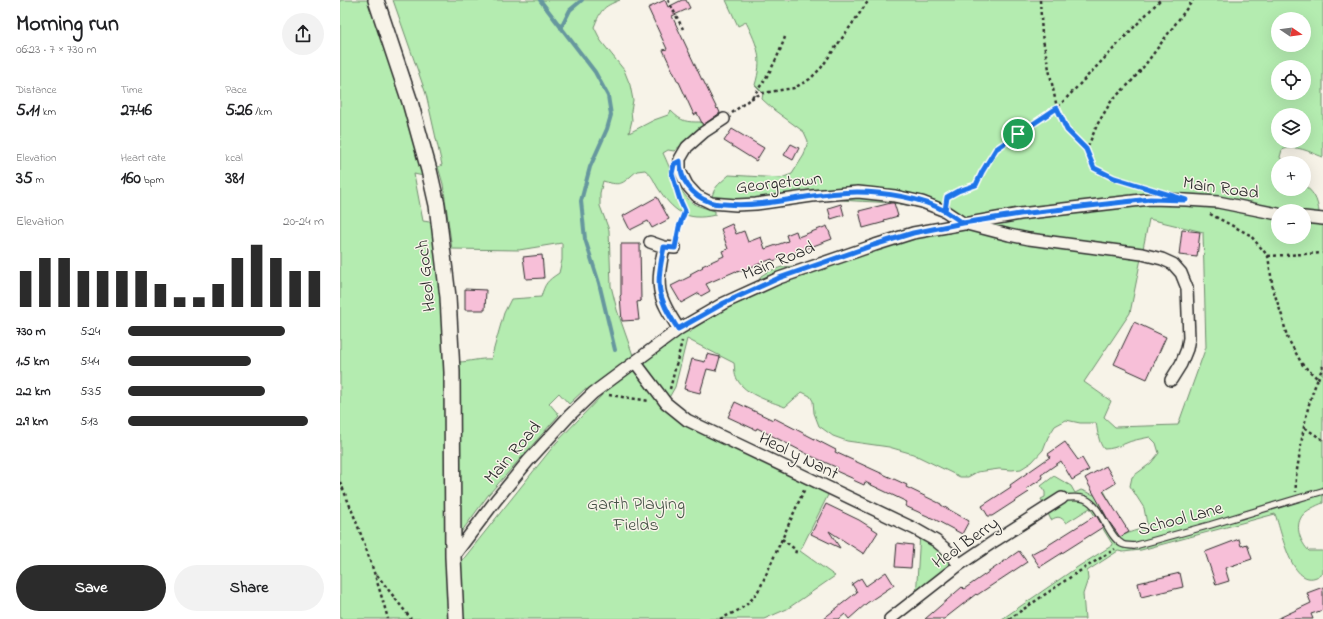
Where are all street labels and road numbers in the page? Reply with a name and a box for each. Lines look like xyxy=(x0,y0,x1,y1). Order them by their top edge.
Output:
street label: Georgetown xyxy=(735,167,824,202)
street label: Main Road xyxy=(1181,171,1260,207)
street label: Main Road xyxy=(738,235,819,288)
street label: Heol Goch xyxy=(410,239,444,313)
street label: Main Road xyxy=(479,416,548,491)
street label: Heol y Nant xyxy=(754,426,843,487)
street label: School Lane xyxy=(1135,496,1227,544)
street label: Heol Berry xyxy=(927,511,1005,576)

